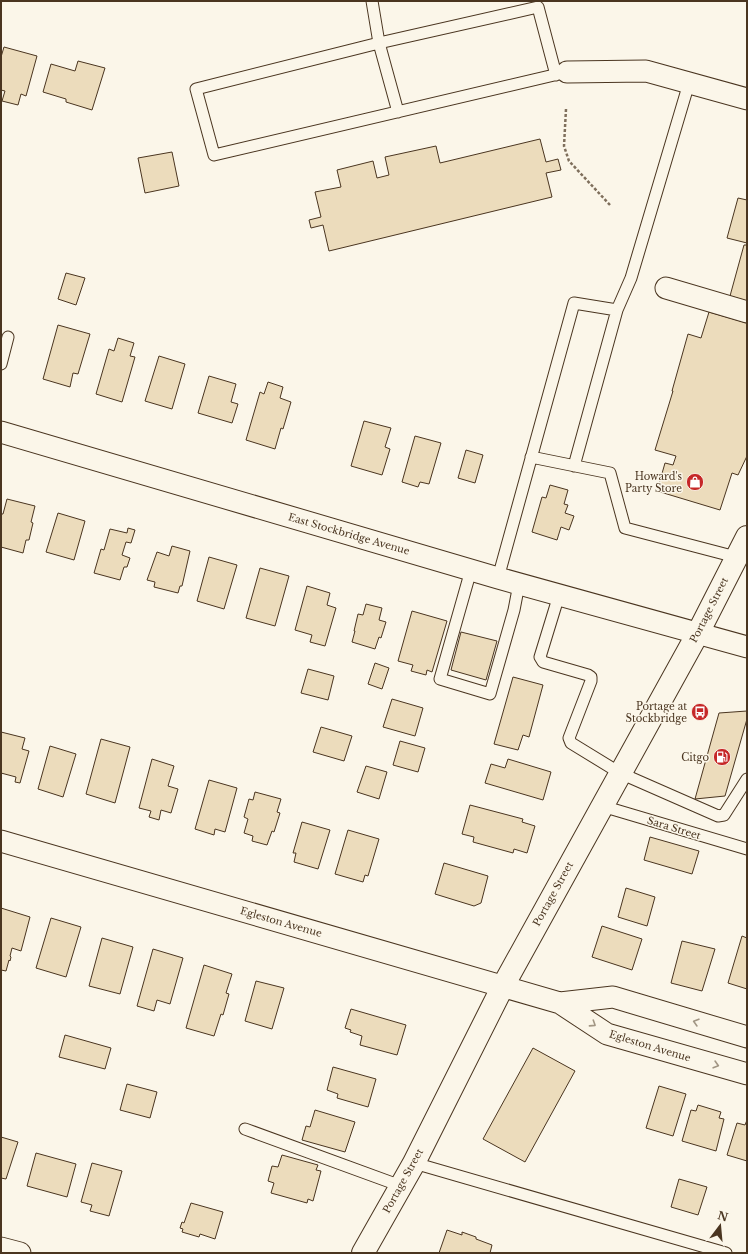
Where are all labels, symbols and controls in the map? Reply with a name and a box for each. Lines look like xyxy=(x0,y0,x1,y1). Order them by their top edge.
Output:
place label: Howard's Party Store xyxy=(625,470,682,495)
shop icon: Howard's Party Store xyxy=(685,472,705,492)
street label: East Stockbridge Avenue xyxy=(287,510,412,558)
street label: Portage Street xyxy=(687,575,731,645)
place label: Portage at Stockbridge xyxy=(626,700,687,725)
bus stop icon: Portage at Stockbridge xyxy=(690,702,710,722)
fuel station icon: Citgo xyxy=(712,747,732,767)
place label: Citgo xyxy=(681,751,709,764)
street label: Sara Street xyxy=(646,814,702,842)
street label: Portage Street xyxy=(530,859,576,929)
street label: Egleston Avenue xyxy=(239,904,324,940)
one-way arrow xyxy=(693,1018,700,1027)
one-way arrow xyxy=(589,1019,596,1027)
street label: Egleston Avenue xyxy=(608,1027,693,1065)
one-way arrow xyxy=(712,1060,719,1069)
street label: Portage Street xyxy=(380,1146,426,1216)
north arrow xyxy=(700,1206,740,1246)
text: N xyxy=(716,1208,730,1225)

